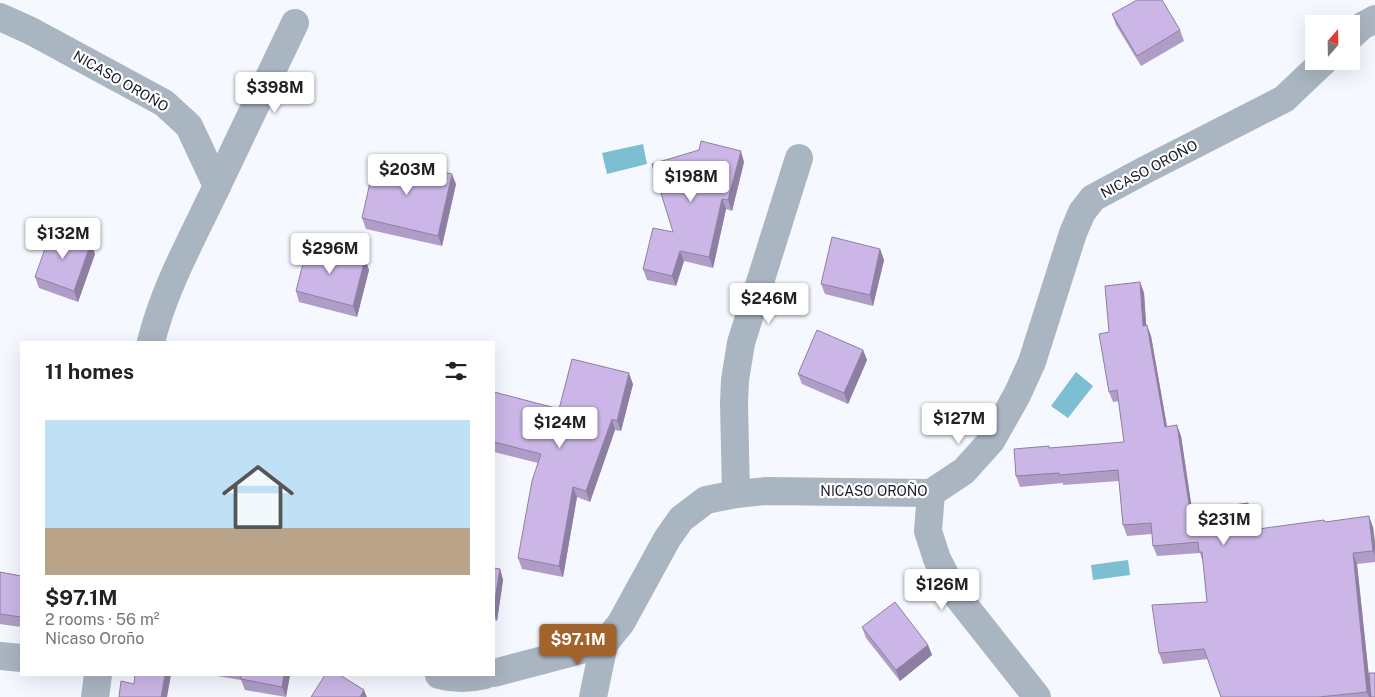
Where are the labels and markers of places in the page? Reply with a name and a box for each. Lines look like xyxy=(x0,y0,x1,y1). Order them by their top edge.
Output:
pin: $398M xyxy=(240,72,310,114)
pin: $203M xyxy=(372,154,442,196)
pin: $198M xyxy=(656,160,726,203)
pin: $132M xyxy=(28,218,98,260)
pin: $296M xyxy=(295,232,365,275)
pin: $246M xyxy=(734,282,804,325)
pin: $127M xyxy=(924,402,994,445)
pin: $124M xyxy=(525,406,595,449)
pin: $231M xyxy=(1189,504,1259,546)
pin: $126M xyxy=(907,568,977,611)
pin: $97.1M xyxy=(537,624,619,666)

